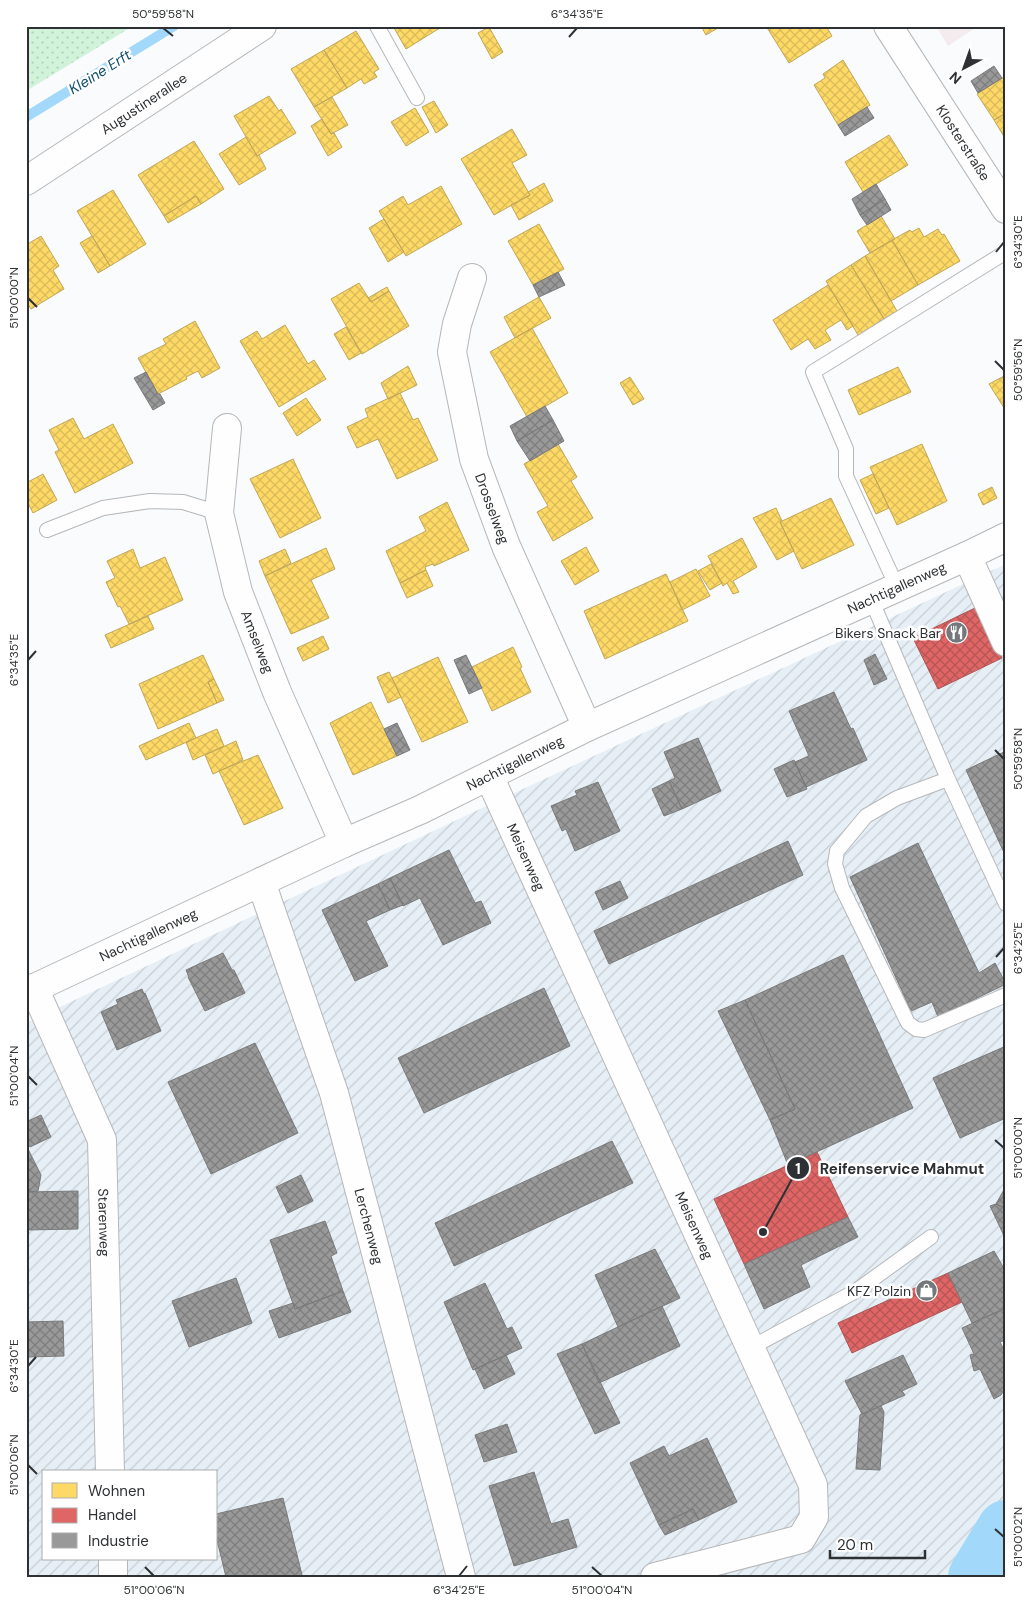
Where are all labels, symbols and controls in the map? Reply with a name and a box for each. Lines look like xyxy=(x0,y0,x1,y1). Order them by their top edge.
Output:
text: 50°59'58"N xyxy=(132,6,194,22)
text: 6°34'35"E xyxy=(551,6,603,22)
north arrow xyxy=(940,42,990,92)
water label: Kleine Erft xyxy=(65,45,135,99)
text: N xyxy=(946,68,965,88)
street label: Augustinerallee xyxy=(97,69,190,138)
street label: Klosterstraße xyxy=(932,101,994,184)
text: 6°34'30"E xyxy=(1010,215,1026,269)
text: 51°00'00"N xyxy=(6,267,22,329)
text: 50°59'56"N xyxy=(1010,339,1026,401)
street label: Drosselweg xyxy=(471,471,514,547)
street label: Nachtigallenweg xyxy=(845,558,949,618)
street label: Amselweg xyxy=(237,608,278,676)
restaurant icon: Bikers Snack Bar xyxy=(945,621,969,645)
place label: Bikers Snack Bar xyxy=(835,624,941,642)
text: 6°34'35"E xyxy=(6,634,22,686)
text: 50°59'58"N xyxy=(1010,728,1026,790)
street label: Nachtigallenweg xyxy=(463,731,567,795)
street label: Meisenweg xyxy=(503,820,549,894)
street label: Nachtigallenweg xyxy=(96,904,200,965)
text: 6°34'25"E xyxy=(1010,922,1026,974)
text: 51°00'04"N xyxy=(6,1046,22,1106)
text: 51°00'00"N xyxy=(1010,1117,1026,1179)
callout: Reifenservice Mahmut xyxy=(785,1153,994,1183)
text: 1 xyxy=(795,1159,801,1179)
text: Reifenservice Mahmut xyxy=(820,1159,984,1179)
street label: Lerchenweg xyxy=(350,1186,388,1267)
street label: Starenweg xyxy=(94,1188,114,1257)
street label: Meisenweg xyxy=(671,1189,718,1262)
shop icon: KFZ Polzin xyxy=(915,1279,939,1303)
place label: KFZ Polzin xyxy=(847,1282,911,1300)
text: 6°34'30"E xyxy=(6,1339,22,1393)
text: 51°00'06"N xyxy=(6,1434,22,1496)
legend xyxy=(42,1470,218,1560)
text: Wohnen xyxy=(88,1481,145,1501)
text: Handel xyxy=(88,1505,136,1525)
text: 51°00'02"N xyxy=(1010,1507,1026,1567)
scale bar xyxy=(830,1528,924,1560)
text: Industrie xyxy=(88,1531,149,1551)
text: 20 m xyxy=(837,1535,873,1555)
text: 51°00'06"N xyxy=(123,1582,185,1598)
text: 6°34'25"E xyxy=(433,1582,485,1598)
text: 51°00'04"N xyxy=(572,1582,632,1598)

